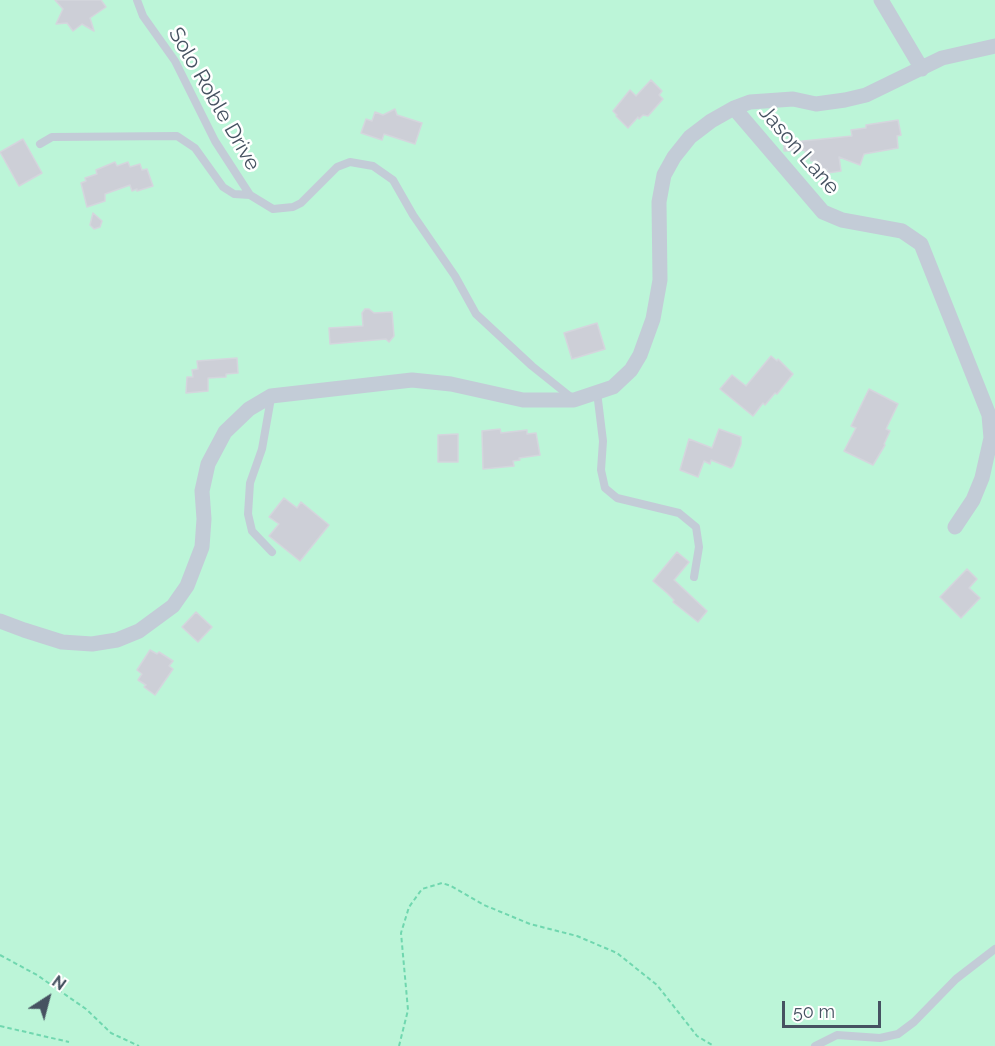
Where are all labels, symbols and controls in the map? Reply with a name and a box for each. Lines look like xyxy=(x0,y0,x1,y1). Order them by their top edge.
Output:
street label: Solo Roble Drive xyxy=(163,23,265,175)
street label: Jason Lane xyxy=(753,100,845,200)
north arrow xyxy=(18,968,78,1028)
text: N xyxy=(48,972,69,994)
scale bar xyxy=(785,989,884,1027)
text: 50 m xyxy=(793,1001,835,1022)

